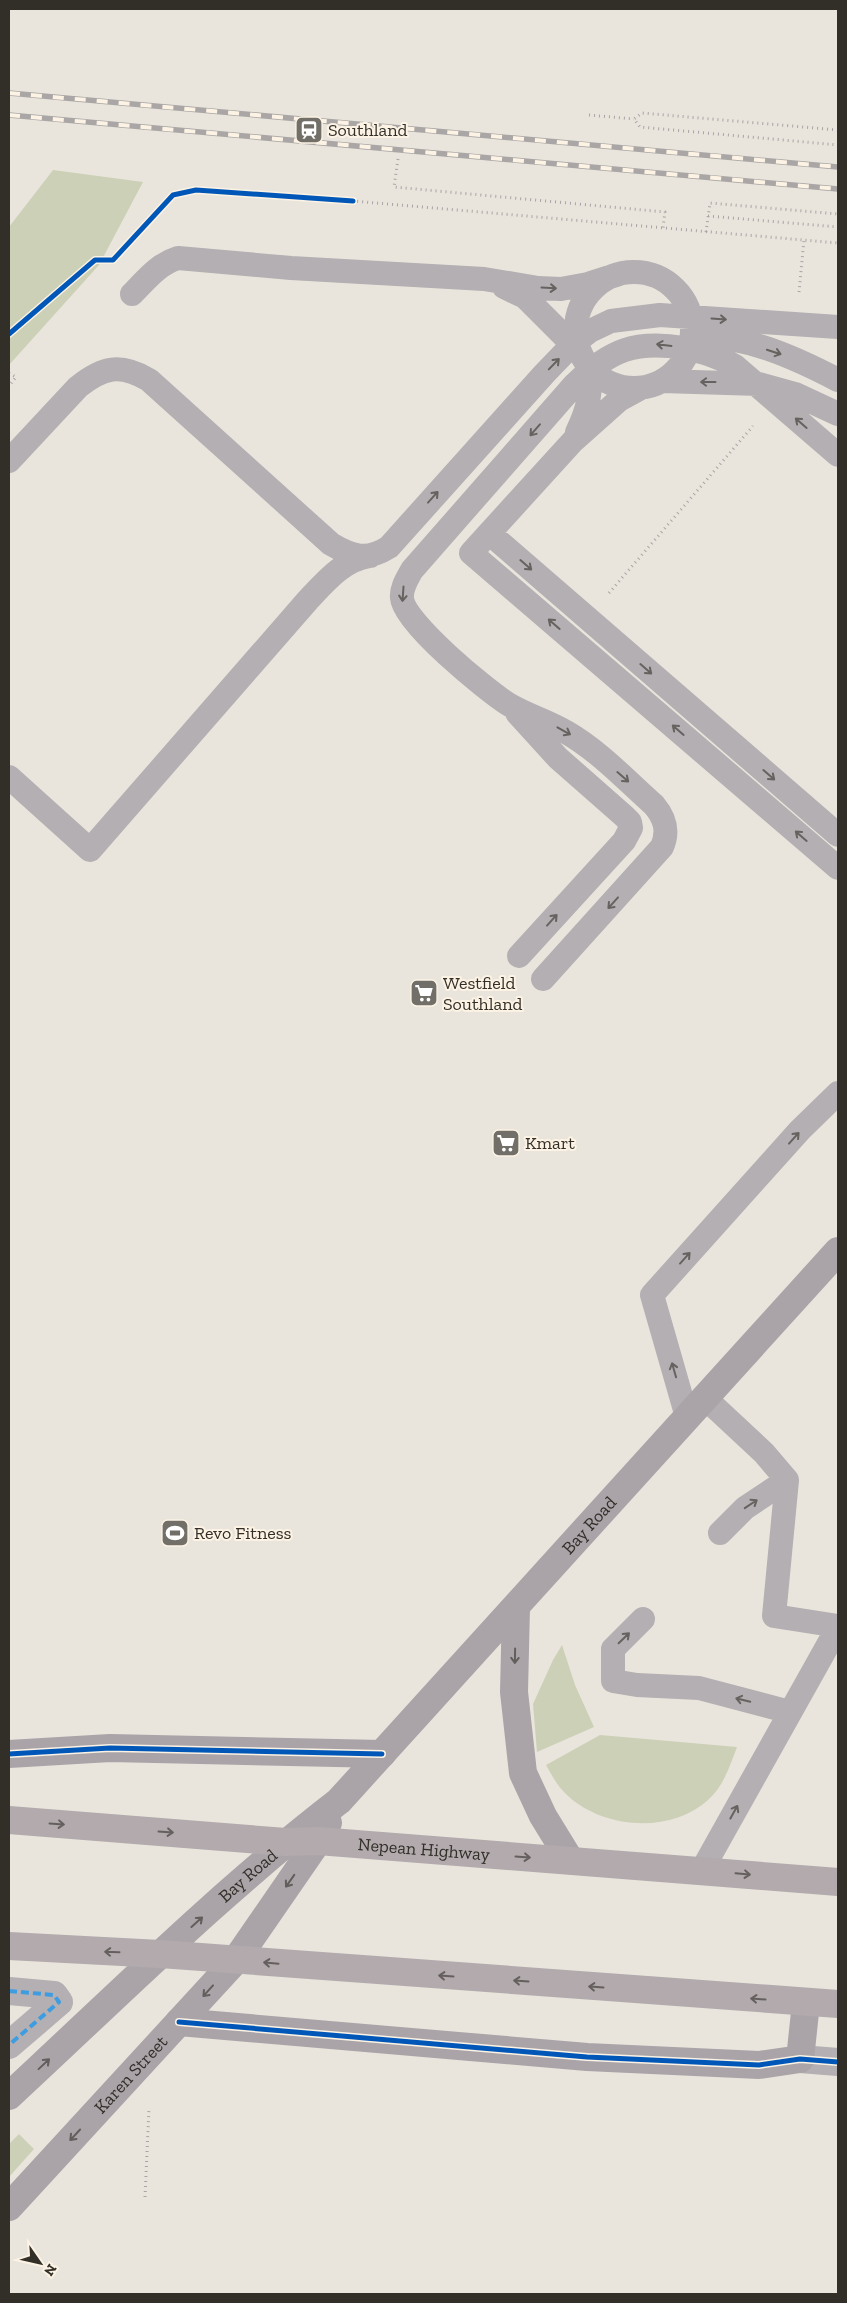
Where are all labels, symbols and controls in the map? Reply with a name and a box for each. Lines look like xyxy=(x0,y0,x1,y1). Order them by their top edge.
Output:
station icon: Southland xyxy=(294,115,324,145)
place label: Southland xyxy=(328,119,407,141)
one-way arrow xyxy=(541,284,557,293)
one-way arrow xyxy=(710,315,726,324)
one-way arrow xyxy=(656,340,672,350)
one-way arrow xyxy=(765,347,781,357)
one-way arrow xyxy=(548,357,560,370)
one-way arrow xyxy=(700,377,716,387)
one-way arrow xyxy=(795,417,808,429)
one-way arrow xyxy=(530,423,541,436)
one-way arrow xyxy=(427,490,439,503)
one-way arrow xyxy=(519,560,532,571)
one-way arrow xyxy=(399,585,408,601)
one-way arrow xyxy=(547,619,560,630)
one-way arrow xyxy=(639,663,652,675)
one-way arrow xyxy=(671,725,684,736)
one-way arrow xyxy=(556,727,570,737)
one-way arrow xyxy=(762,769,775,781)
one-way arrow xyxy=(616,772,629,783)
one-way arrow xyxy=(795,830,808,842)
one-way arrow xyxy=(607,896,619,909)
one-way arrow xyxy=(546,914,557,927)
place label: Westfield Southland xyxy=(443,972,522,1015)
supermarket icon: Westfield Southland xyxy=(409,978,439,1008)
supermarket icon: Kmart xyxy=(491,1128,521,1158)
one-way arrow xyxy=(788,1131,800,1144)
place label: Kmart xyxy=(525,1132,575,1154)
one-way arrow xyxy=(679,1252,691,1265)
one-way arrow xyxy=(668,1363,678,1379)
street label: Bay Road xyxy=(557,1492,621,1559)
one-way arrow xyxy=(744,1499,758,1509)
sports icon: Revo Fitness xyxy=(160,1518,190,1548)
place label: Revo Fitness xyxy=(194,1522,292,1544)
one-way arrow xyxy=(618,1632,630,1644)
one-way arrow xyxy=(510,1647,520,1663)
one-way arrow xyxy=(736,1695,752,1704)
one-way arrow xyxy=(729,1805,739,1820)
one-way arrow xyxy=(49,1819,65,1828)
one-way arrow xyxy=(157,1827,173,1836)
street label: Nepean Highway xyxy=(357,1833,491,1866)
street label: Bay Road xyxy=(214,1844,282,1907)
one-way arrow xyxy=(515,1853,531,1862)
one-way arrow xyxy=(735,1869,751,1879)
one-way arrow xyxy=(285,1874,295,1888)
one-way arrow xyxy=(190,1916,203,1928)
one-way arrow xyxy=(104,1948,120,1957)
one-way arrow xyxy=(263,1958,279,1968)
one-way arrow xyxy=(438,1971,454,1981)
one-way arrow xyxy=(513,1977,529,1986)
one-way arrow xyxy=(588,1982,604,1992)
one-way arrow xyxy=(202,1985,214,1998)
one-way arrow xyxy=(750,1994,766,2004)
street label: Karen Street xyxy=(89,2031,172,2118)
one-way arrow xyxy=(37,2058,50,2070)
one-way arrow xyxy=(69,2129,81,2142)
north arrow xyxy=(15,2238,65,2288)
text: N xyxy=(40,2261,60,2279)

